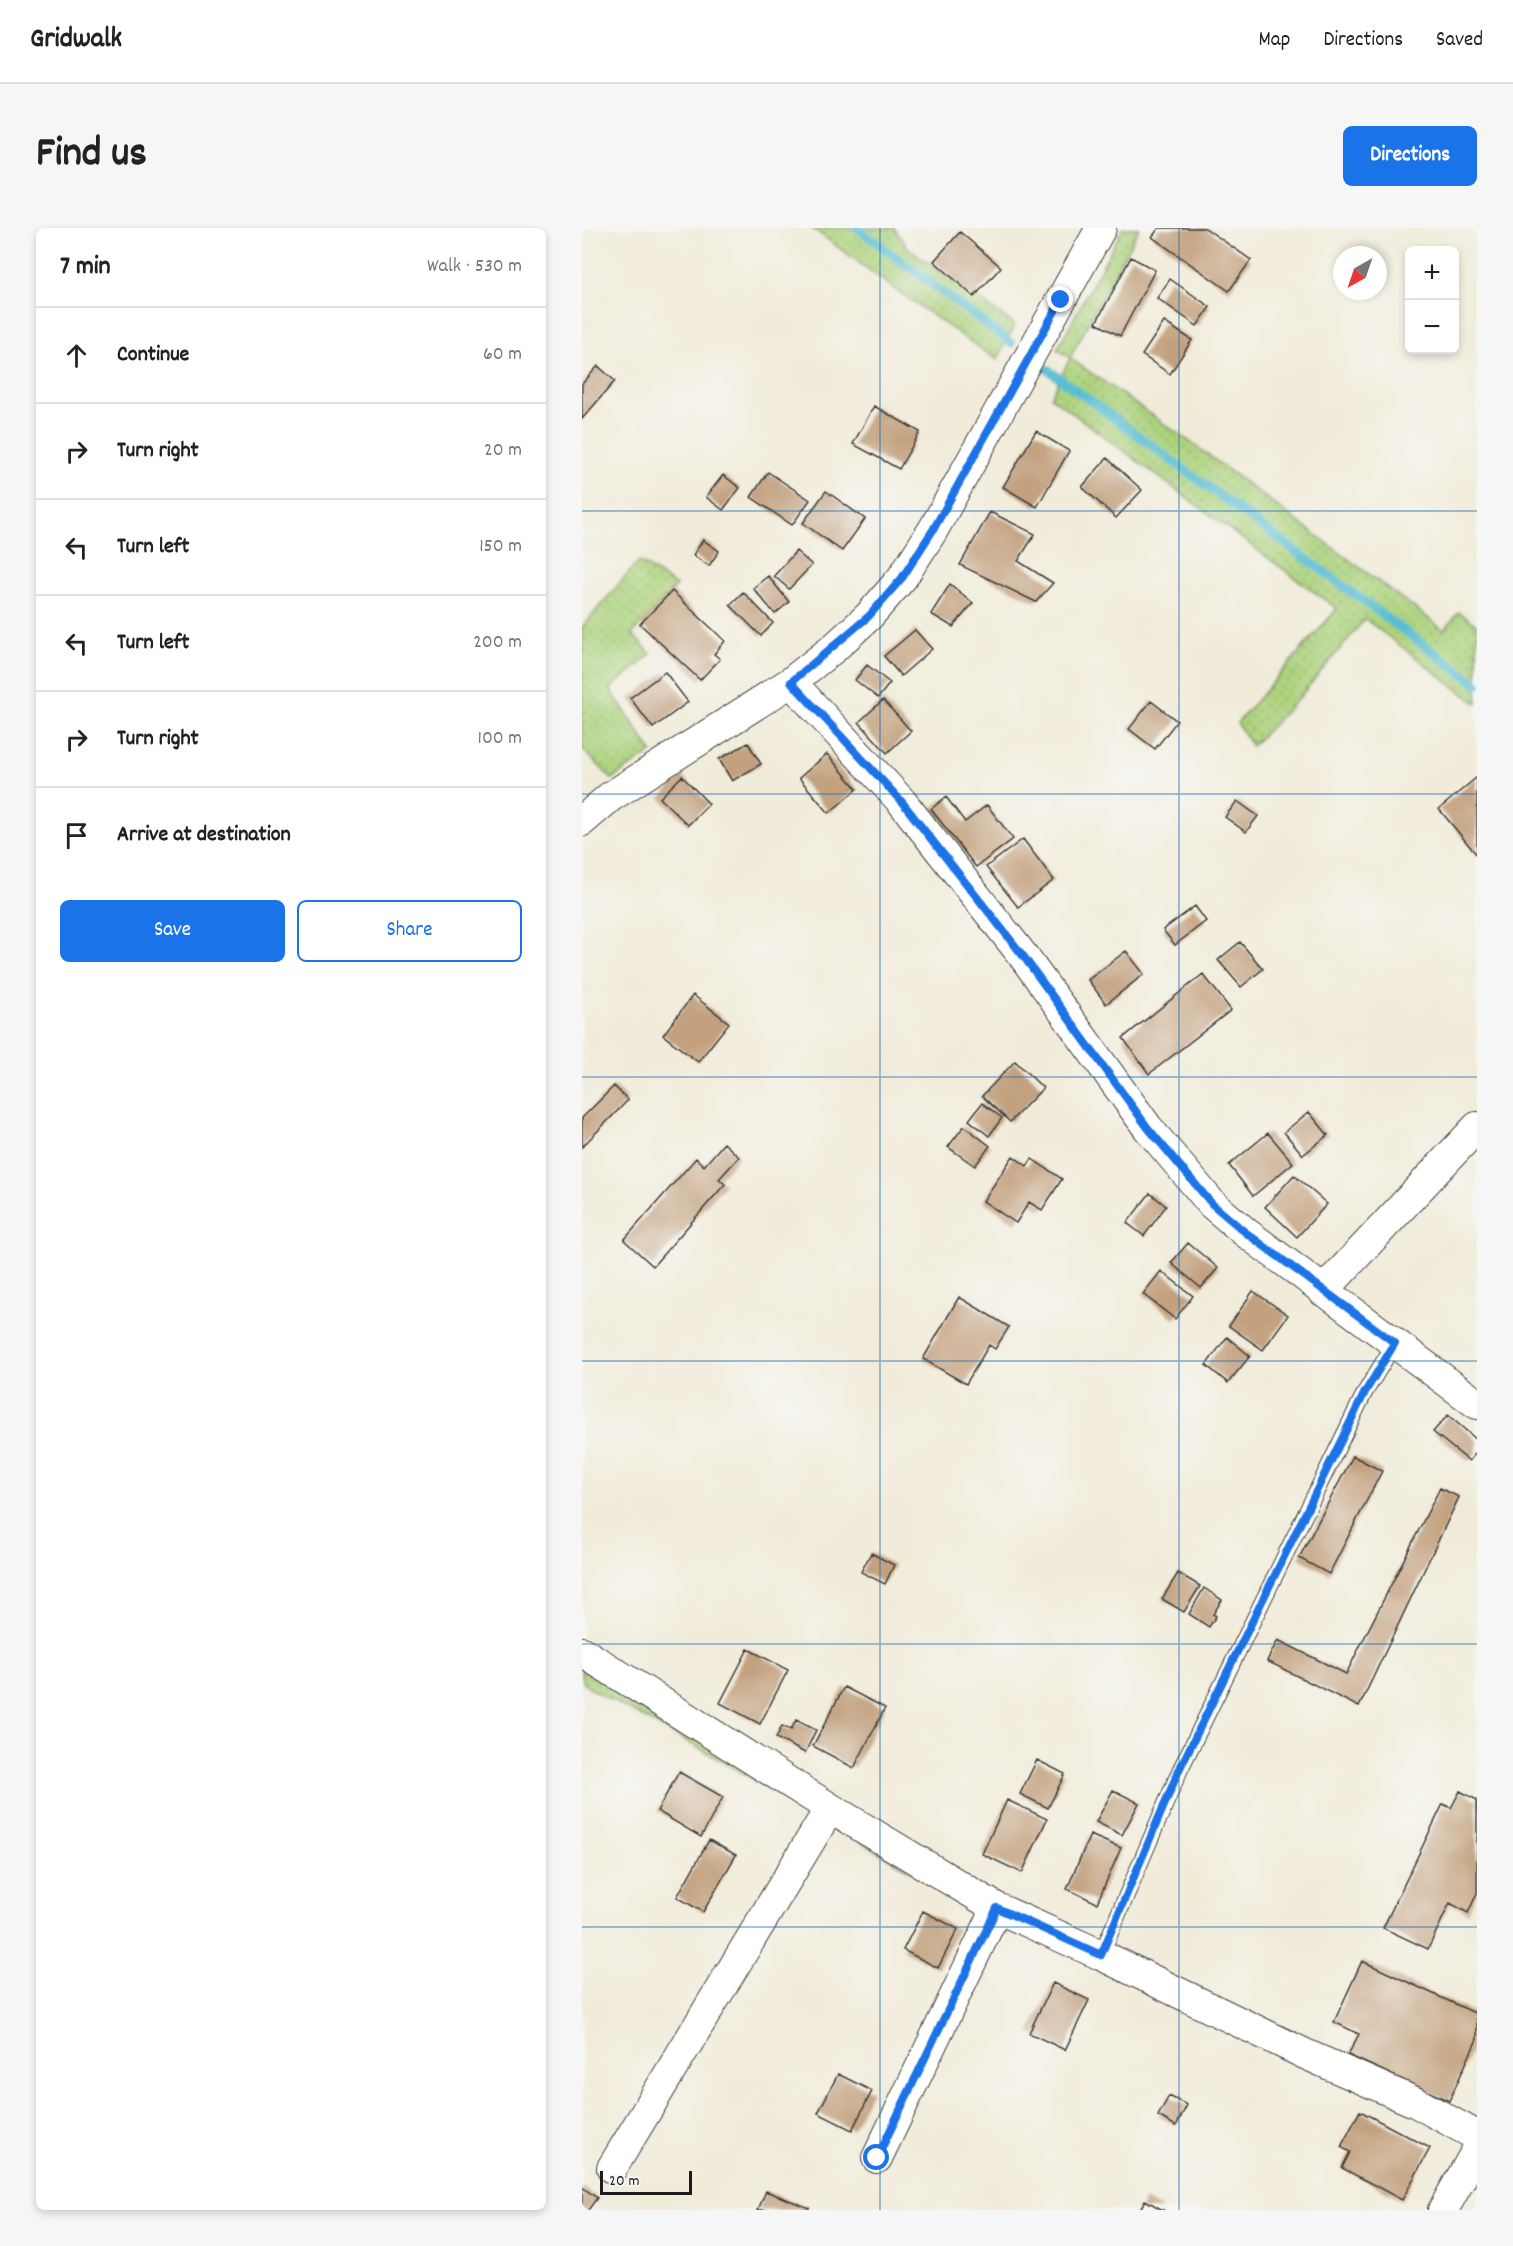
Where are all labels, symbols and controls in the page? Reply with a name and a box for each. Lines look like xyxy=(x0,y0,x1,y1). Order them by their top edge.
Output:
text: Gridwalk xyxy=(30,21,122,61)
text: Map xyxy=(1259,26,1290,56)
text: Directions xyxy=(1323,26,1403,56)
text: Saved xyxy=(1436,26,1483,56)
text: Find us xyxy=(36,126,147,186)
button: Directions xyxy=(1343,126,1477,186)
north arrow xyxy=(1333,246,1387,300)
map controls xyxy=(1405,246,1459,354)
button: + xyxy=(1405,246,1459,300)
text: 7 min xyxy=(60,249,111,286)
text: Walk · 530 m xyxy=(427,253,522,281)
route end xyxy=(1047,286,1073,312)
button: − xyxy=(1405,300,1459,354)
icon: ahead xyxy=(60,339,93,372)
text: Continue xyxy=(117,340,189,371)
text: 60 m xyxy=(483,341,522,369)
icon: right xyxy=(60,435,93,468)
text: Turn right xyxy=(117,436,199,467)
text: 20 m xyxy=(484,437,522,465)
icon: left xyxy=(60,531,93,564)
text: Turn left xyxy=(117,532,189,563)
text: 150 m xyxy=(479,533,522,561)
icon: left xyxy=(60,627,93,660)
text: Turn left xyxy=(117,628,189,659)
text: 200 m xyxy=(473,629,522,657)
icon: right xyxy=(60,723,93,756)
text: Turn right xyxy=(117,724,199,755)
text: 100 m xyxy=(478,725,522,753)
icon: arrive xyxy=(60,819,93,852)
text: Arrive at destination xyxy=(117,820,291,851)
button: Save xyxy=(60,900,285,962)
button: Share xyxy=(297,900,522,962)
route start xyxy=(863,2144,889,2170)
scale bar xyxy=(600,2168,692,2196)
text: 20 m xyxy=(609,2170,639,2193)

